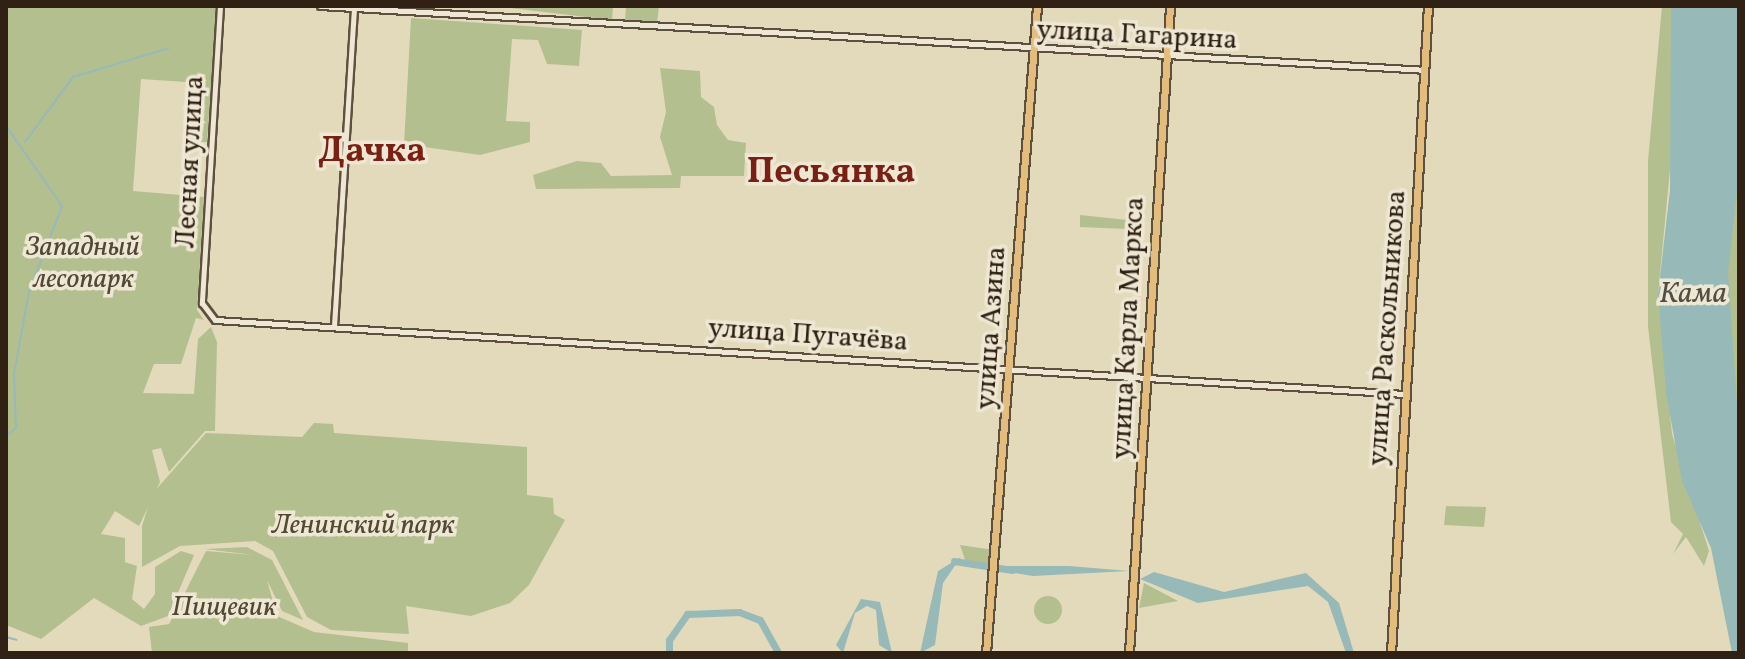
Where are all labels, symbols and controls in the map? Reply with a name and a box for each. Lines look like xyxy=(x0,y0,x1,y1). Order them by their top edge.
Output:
street label: улица Гагарина xyxy=(1036,14,1238,58)
street label: Лесная улица xyxy=(170,74,212,250)
district label: Дачка xyxy=(318,131,426,175)
district label: Песьянка xyxy=(747,152,915,196)
street label: улица Раскольникова xyxy=(1362,189,1414,467)
street label: улица Карла Маркса xyxy=(1105,196,1153,460)
park label: Западный лесопарк xyxy=(26,231,140,297)
street label: улица Азина xyxy=(970,245,1014,411)
water label: Кама xyxy=(1659,276,1727,312)
street label: улица Пугачёва xyxy=(707,312,909,360)
park label: Ленинский парк xyxy=(272,509,454,543)
park label: Пищевик xyxy=(172,591,276,625)

